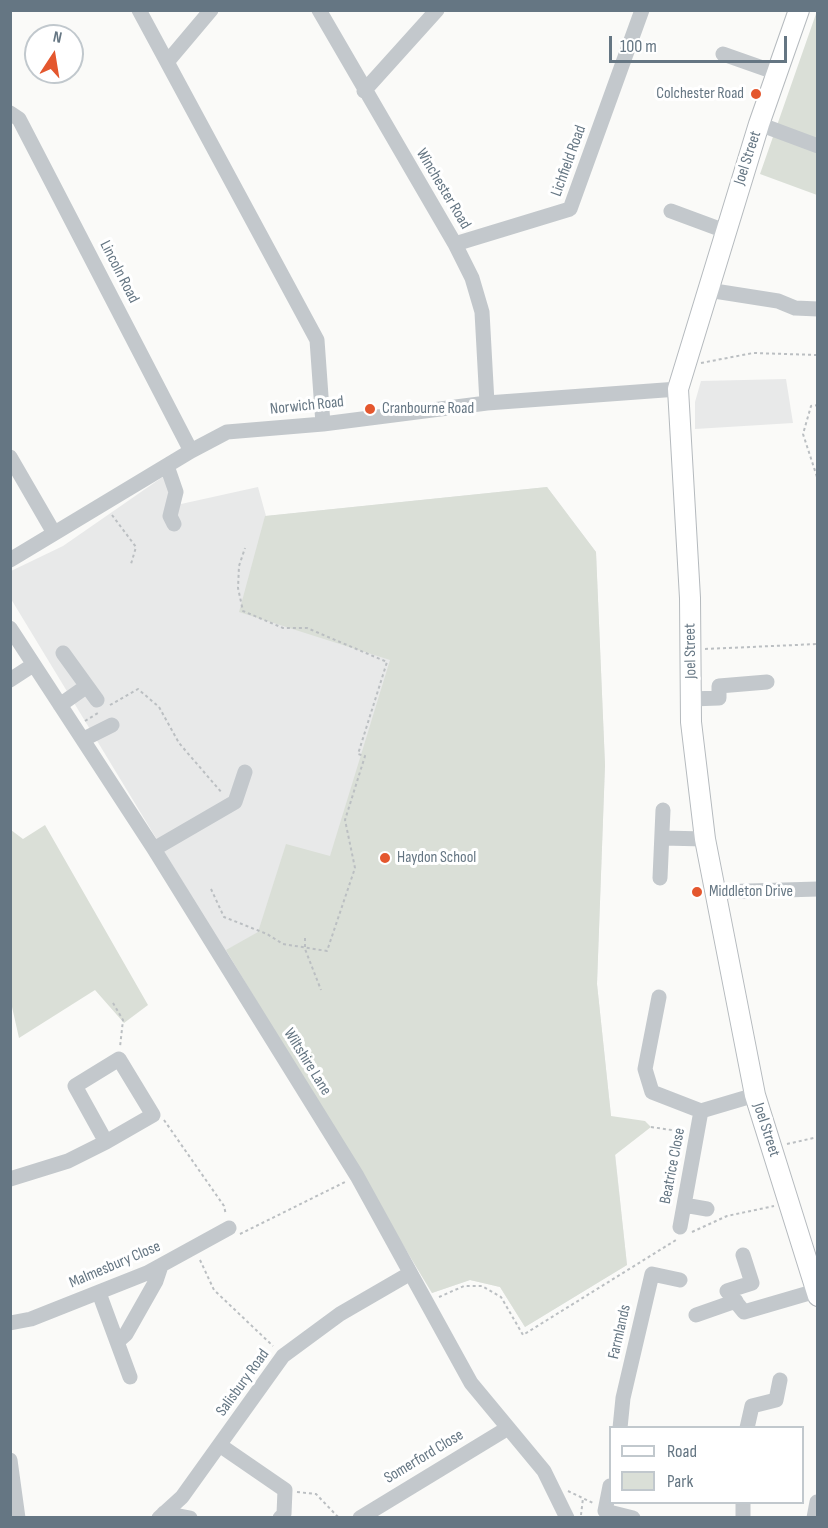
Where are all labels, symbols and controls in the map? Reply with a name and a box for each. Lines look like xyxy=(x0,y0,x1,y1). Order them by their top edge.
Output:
north arrow xyxy=(24,24,84,84)
scale bar xyxy=(612,24,790,62)
text: N xyxy=(51,28,64,48)
text: 100 m xyxy=(620,36,657,57)
place label: Colchester Road xyxy=(656,84,744,104)
marker: Colchester Road xyxy=(749,87,763,101)
street label: Lichfield Road xyxy=(547,123,591,199)
street label: Joel Street xyxy=(730,129,766,187)
street label: Winchester Road xyxy=(411,145,475,233)
street label: Lincoln Road xyxy=(95,237,143,307)
street label: Norwich Road xyxy=(269,393,345,419)
place label: Cranbourne Road xyxy=(382,399,474,419)
marker: Cranbourne Road xyxy=(363,402,377,416)
street label: Joel Street xyxy=(681,623,701,679)
place label: Haydon School xyxy=(397,848,476,868)
marker: Haydon School xyxy=(378,851,392,865)
place label: Middleton Drive xyxy=(709,882,793,902)
marker: Middleton Drive xyxy=(690,885,704,899)
street label: Wiltshire Lane xyxy=(279,1025,335,1099)
street label: Joel Street xyxy=(748,1101,784,1159)
street label: Beatrice Close xyxy=(656,1126,690,1206)
street label: Malmesbury Close xyxy=(66,1237,164,1293)
street label: Farmlands xyxy=(604,1303,636,1361)
street label: Salisbury Road xyxy=(212,1346,274,1420)
street label: Somerford Close xyxy=(381,1426,467,1488)
legend xyxy=(609,1426,804,1504)
text: Road xyxy=(667,1441,697,1462)
text: Park xyxy=(667,1471,693,1492)

